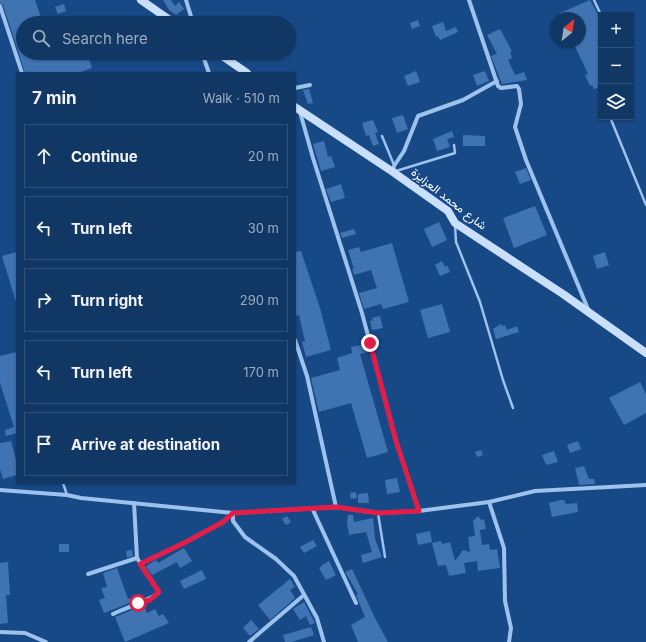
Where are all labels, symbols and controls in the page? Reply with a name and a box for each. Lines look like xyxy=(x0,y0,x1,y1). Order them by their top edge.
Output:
north arrow xyxy=(550,12,586,48)
map controls xyxy=(598,12,634,120)
button: + xyxy=(598,12,634,48)
search box xyxy=(16,16,296,60)
icon: search xyxy=(30,27,52,49)
text: Search here xyxy=(62,29,148,48)
button: − xyxy=(598,48,634,84)
button: layers xyxy=(598,84,634,120)
text: 7 min xyxy=(32,88,77,108)
text: Walk · 510 m xyxy=(203,90,280,106)
icon: ahead xyxy=(33,145,55,167)
text: Continue xyxy=(71,147,138,166)
text: 20 m xyxy=(248,148,279,164)
street label: شارع محمد العزايزة xyxy=(407,164,490,234)
icon: left xyxy=(33,217,55,239)
text: Turn left xyxy=(71,219,132,238)
text: 30 m xyxy=(248,220,279,236)
icon: right xyxy=(33,289,55,311)
text: Turn right xyxy=(71,291,143,310)
text: 290 m xyxy=(240,292,279,308)
route end xyxy=(361,334,379,352)
icon: left xyxy=(33,361,55,383)
text: Turn left xyxy=(71,363,132,382)
text: 170 m xyxy=(243,364,279,380)
icon: arrive xyxy=(33,433,55,455)
text: Arrive at destination xyxy=(71,435,220,454)
route start xyxy=(129,594,147,612)

